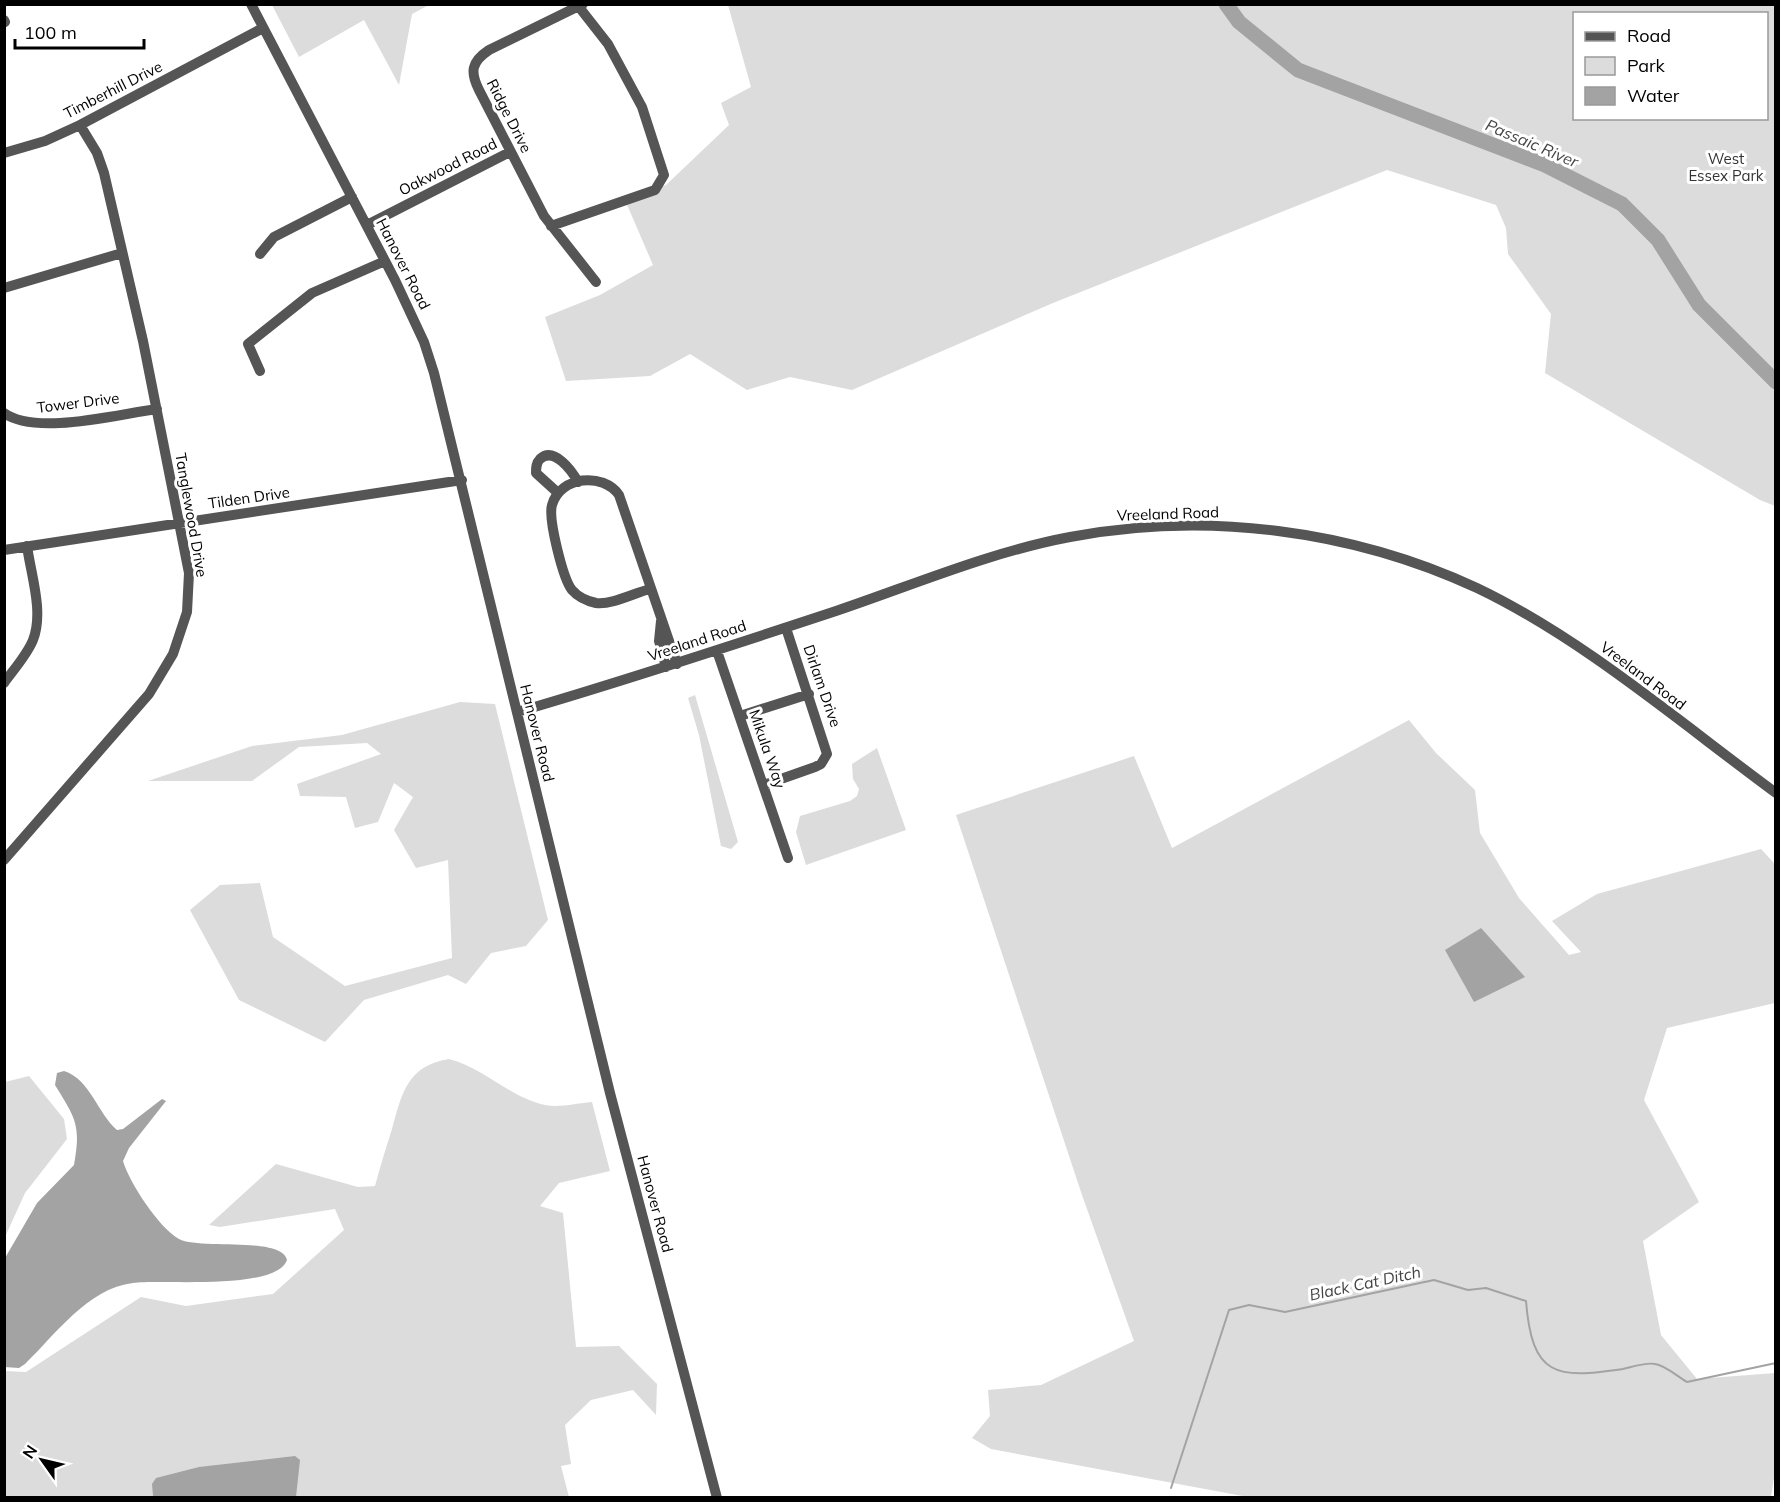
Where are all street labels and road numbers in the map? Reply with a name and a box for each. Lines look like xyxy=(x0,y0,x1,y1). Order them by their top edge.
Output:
street label: Timberhill Drive xyxy=(60,57,165,123)
street label: Ridge Drive xyxy=(483,76,536,156)
street label: Oakwood Road xyxy=(395,134,500,199)
street label: Hanover Road xyxy=(372,215,435,313)
street label: Tower Drive xyxy=(36,388,120,417)
street label: Tanglewood Drive xyxy=(171,451,212,578)
street label: Tilden Drive xyxy=(207,482,291,513)
street label: Vreeland Road xyxy=(1117,502,1219,525)
street label: Vreeland Road xyxy=(645,616,748,665)
street label: Vreeland Road xyxy=(1597,637,1690,714)
street label: Dirlam Drive xyxy=(799,642,845,730)
street label: Hanover Road xyxy=(516,682,559,784)
street label: Mikula Way xyxy=(745,707,790,791)
street label: Hanover Road xyxy=(633,1153,678,1255)

